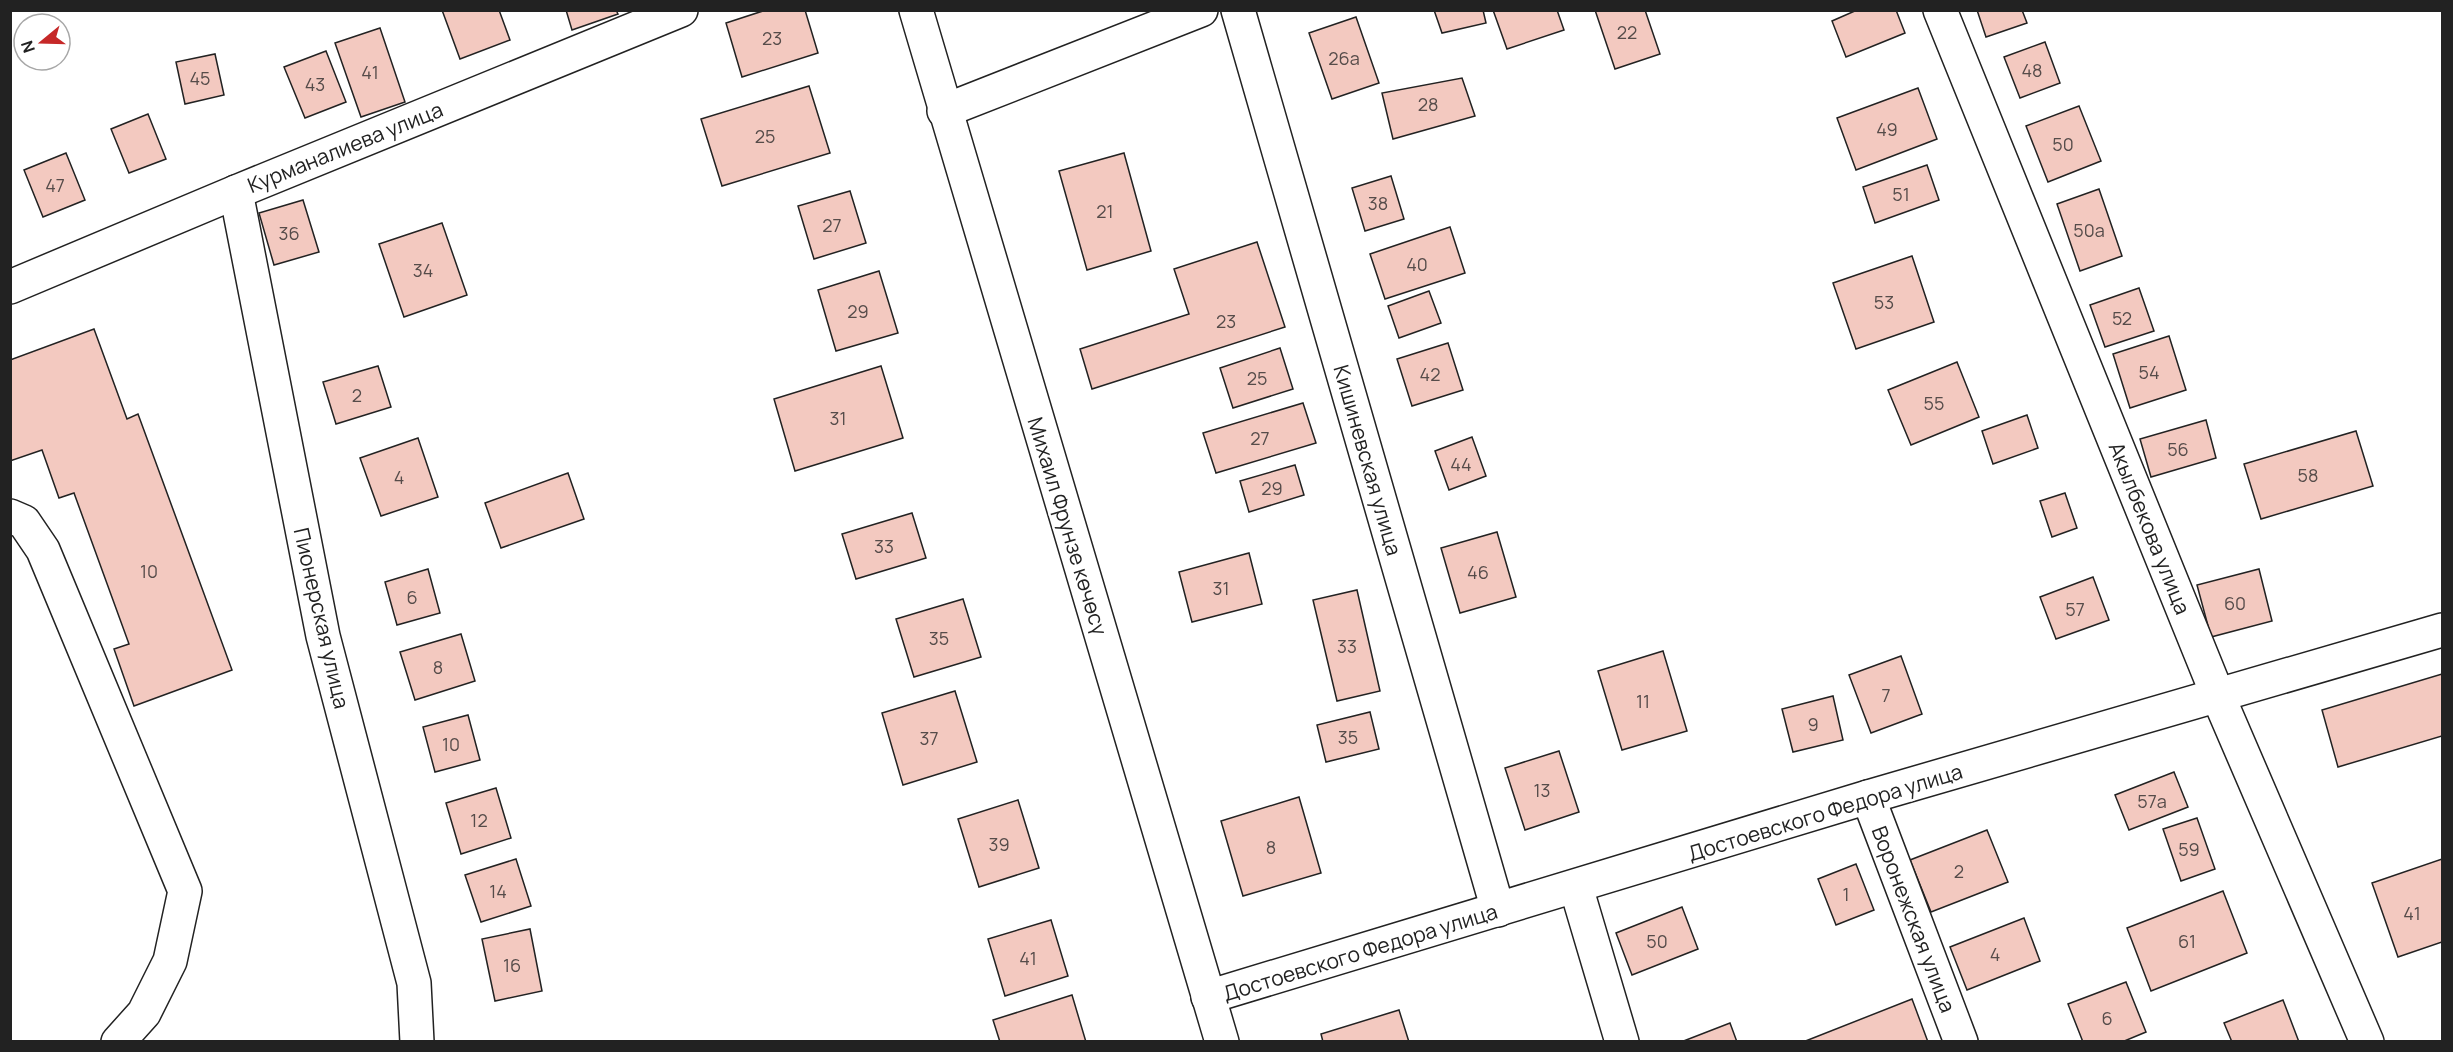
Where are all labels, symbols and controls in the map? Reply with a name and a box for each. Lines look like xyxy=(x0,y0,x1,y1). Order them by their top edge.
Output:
north arrow xyxy=(12,12,72,72)
house number: 22 xyxy=(1617,20,1637,44)
house number: 23 xyxy=(762,26,782,50)
text: N xyxy=(16,38,40,56)
house number: 26а xyxy=(1328,46,1360,70)
house number: 48 xyxy=(2021,58,2043,82)
house number: 41 xyxy=(361,60,379,84)
house number: 45 xyxy=(189,66,211,90)
house number: 43 xyxy=(305,72,325,96)
house number: 28 xyxy=(1418,92,1438,116)
street label: Курманалиева улица xyxy=(243,95,447,199)
house number: 49 xyxy=(1876,117,1898,141)
house number: 25 xyxy=(755,124,775,148)
house number: 50 xyxy=(2052,132,2074,156)
house number: 47 xyxy=(45,173,65,197)
house number: 51 xyxy=(1892,182,1910,206)
house number: 38 xyxy=(1368,191,1388,215)
house number: 21 xyxy=(1096,199,1114,223)
house number: 27 xyxy=(822,213,842,237)
house number: 50а xyxy=(2073,218,2105,242)
house number: 36 xyxy=(278,221,300,245)
house number: 40 xyxy=(1406,252,1428,276)
house number: 34 xyxy=(413,258,433,282)
house number: 53 xyxy=(1874,290,1894,314)
house number: 29 xyxy=(847,299,869,323)
house number: 52 xyxy=(2112,306,2132,330)
house number: 23 xyxy=(1216,309,1236,333)
house number: 54 xyxy=(2138,360,2160,384)
street label: Кишиневская улица xyxy=(1327,361,1409,559)
house number: 42 xyxy=(1420,362,1440,386)
house number: 25 xyxy=(1247,366,1267,390)
house number: 2 xyxy=(352,383,362,407)
house number: 55 xyxy=(1924,391,1944,415)
house number: 31 xyxy=(830,406,846,430)
street label: Михаил Фрунзе көчөсү xyxy=(1022,414,1115,639)
house number: 27 xyxy=(1250,426,1270,450)
house number: 56 xyxy=(2167,437,2189,461)
street label: Акылбекова улица xyxy=(2103,438,2197,618)
house number: 44 xyxy=(1450,452,1472,476)
house number: 58 xyxy=(2298,463,2318,487)
house number: 4 xyxy=(394,465,404,489)
house number: 29 xyxy=(1261,476,1283,500)
street label: Пионерская улица xyxy=(288,525,356,711)
house number: 33 xyxy=(874,534,894,558)
house number: 10 xyxy=(140,559,158,583)
house number: 46 xyxy=(1467,560,1489,584)
house number: 31 xyxy=(1213,576,1229,600)
house number: 6 xyxy=(406,585,418,609)
house number: 60 xyxy=(2224,591,2246,615)
house number: 57 xyxy=(2065,597,2085,621)
house number: 35 xyxy=(929,626,949,650)
house number: 33 xyxy=(1337,634,1357,658)
house number: 8 xyxy=(433,655,443,679)
house number: 7 xyxy=(1881,683,1891,707)
house number: 11 xyxy=(1636,689,1650,713)
house number: 9 xyxy=(1807,712,1819,736)
house number: 35 xyxy=(1338,725,1358,749)
house number: 37 xyxy=(920,726,939,750)
house number: 10 xyxy=(442,732,460,756)
street label: Достоевского Федора улица xyxy=(1684,757,1966,867)
house number: 13 xyxy=(1534,778,1550,802)
house number: 57a xyxy=(2137,789,2167,813)
house number: 12 xyxy=(470,808,488,832)
street label: Воронежская улица xyxy=(1866,822,1962,1016)
house number: 39 xyxy=(988,832,1010,856)
house number: 8 xyxy=(1266,835,1276,859)
house number: 59 xyxy=(2178,837,2200,861)
house number: 2 xyxy=(1954,859,1964,883)
house number: 14 xyxy=(489,879,507,903)
house number: 1 xyxy=(1842,882,1850,906)
street label: Достоевского Федора улица xyxy=(1219,897,1501,1007)
house number: 41 xyxy=(2403,901,2421,925)
house number: 50 xyxy=(1646,929,1668,953)
house number: 61 xyxy=(2178,929,2196,953)
house number: 4 xyxy=(1990,942,2000,966)
house number: 41 xyxy=(1019,946,1037,970)
house number: 16 xyxy=(503,953,521,977)
house number: 6 xyxy=(2101,1006,2113,1030)

